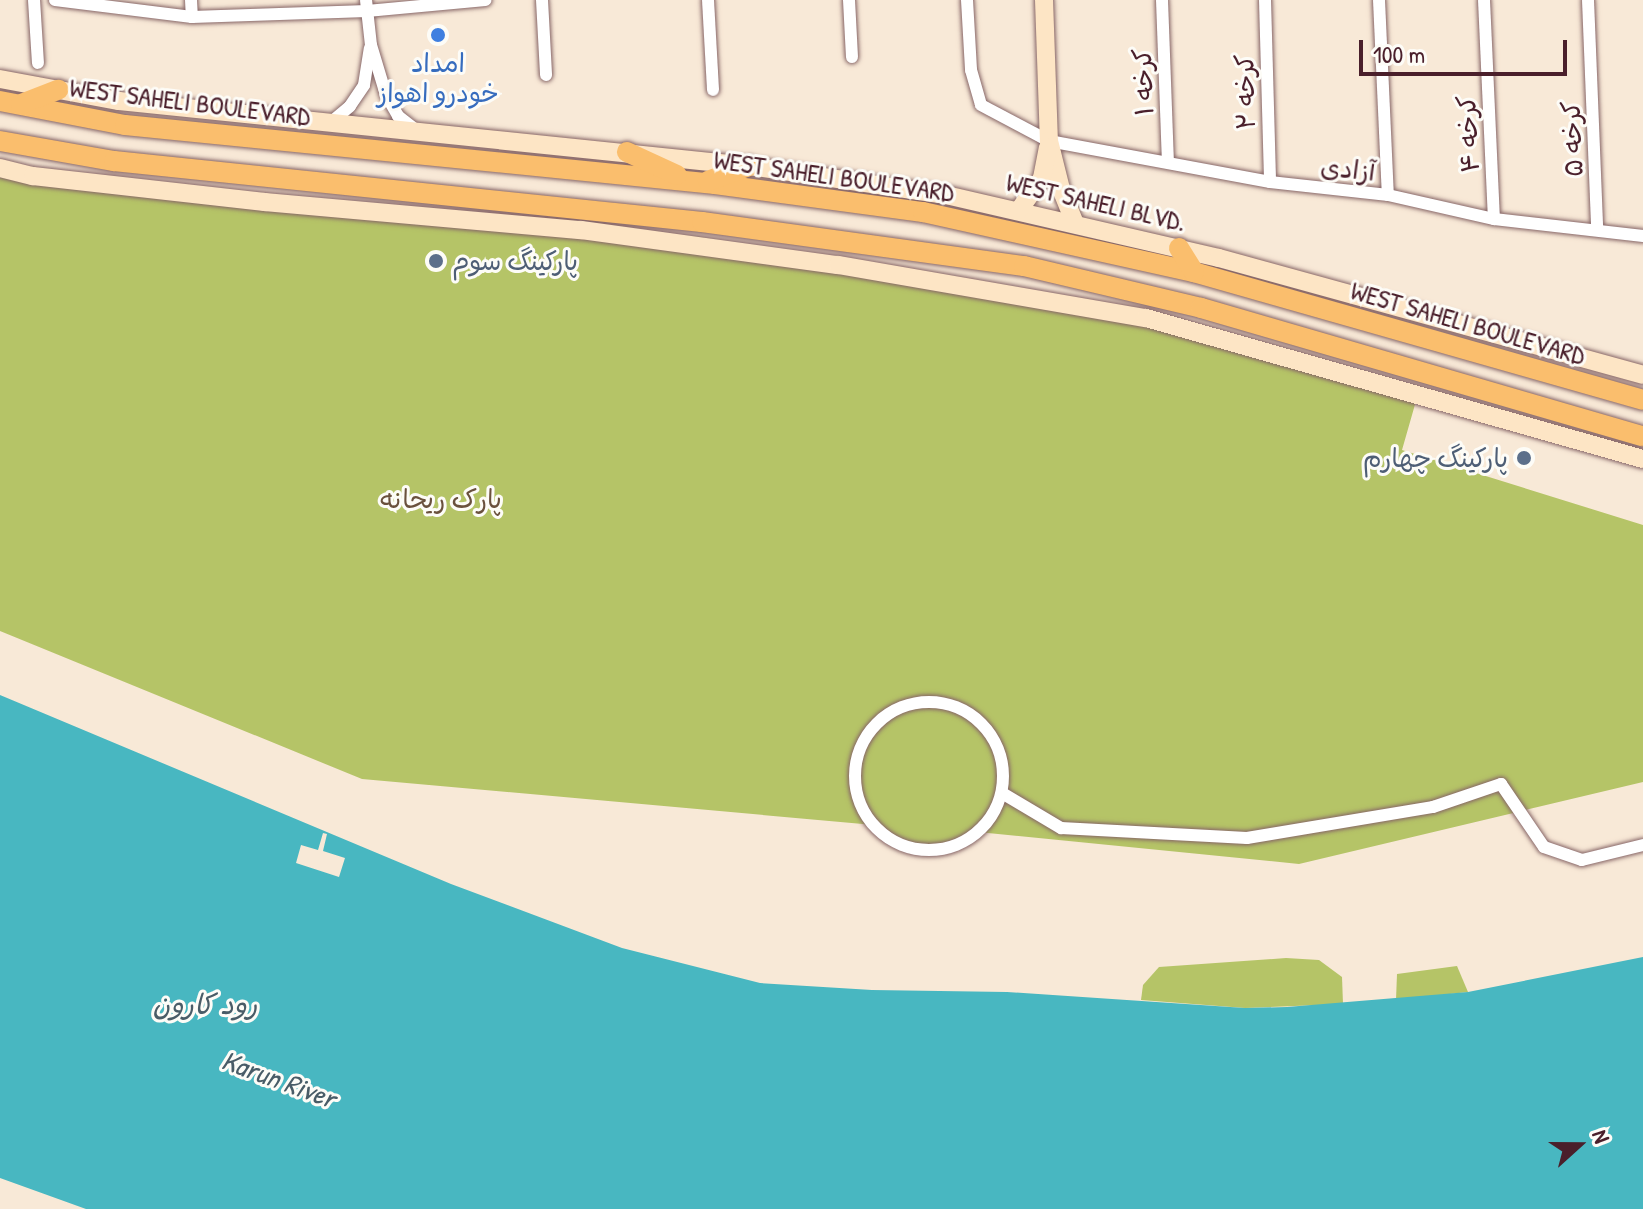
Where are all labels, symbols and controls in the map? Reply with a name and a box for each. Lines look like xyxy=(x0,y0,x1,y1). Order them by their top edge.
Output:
scale bar xyxy=(1363,24,1571,74)
marker: امداد خودرو اهواز xyxy=(429,26,447,44)
text: 100 m xyxy=(1373,38,1425,70)
place label: امداد خودرو اهواز xyxy=(377,47,499,108)
street label: کرخه ۱ xyxy=(1126,48,1160,116)
street label: کرخه ۲ xyxy=(1229,54,1261,130)
street label: WEST SAHELI BOULEVARD xyxy=(68,72,312,132)
street label: کرخه ۴ xyxy=(1450,94,1486,174)
street label: کرخه ۵ xyxy=(1555,100,1589,178)
street label: WEST SAHELI BOULEVARD xyxy=(712,144,956,208)
street label: آزادی xyxy=(1319,151,1377,187)
street label: WEST SAHELI BLVD. xyxy=(1003,166,1189,238)
place label: پارکینگ سوم xyxy=(452,245,578,277)
marker: پارکینگ سوم xyxy=(427,252,445,270)
street label: WEST SAHELI BOULEVARD xyxy=(1347,275,1589,371)
place label: پارکینگ چهارم xyxy=(1363,442,1508,474)
marker: پارکینگ چهارم xyxy=(1515,449,1533,467)
park label: پارک ریحانه xyxy=(380,483,502,515)
water label: رود کارون xyxy=(153,987,257,1021)
water label: Karun River xyxy=(217,1043,341,1115)
north arrow xyxy=(1539,1105,1619,1185)
text: N xyxy=(1585,1126,1618,1147)

